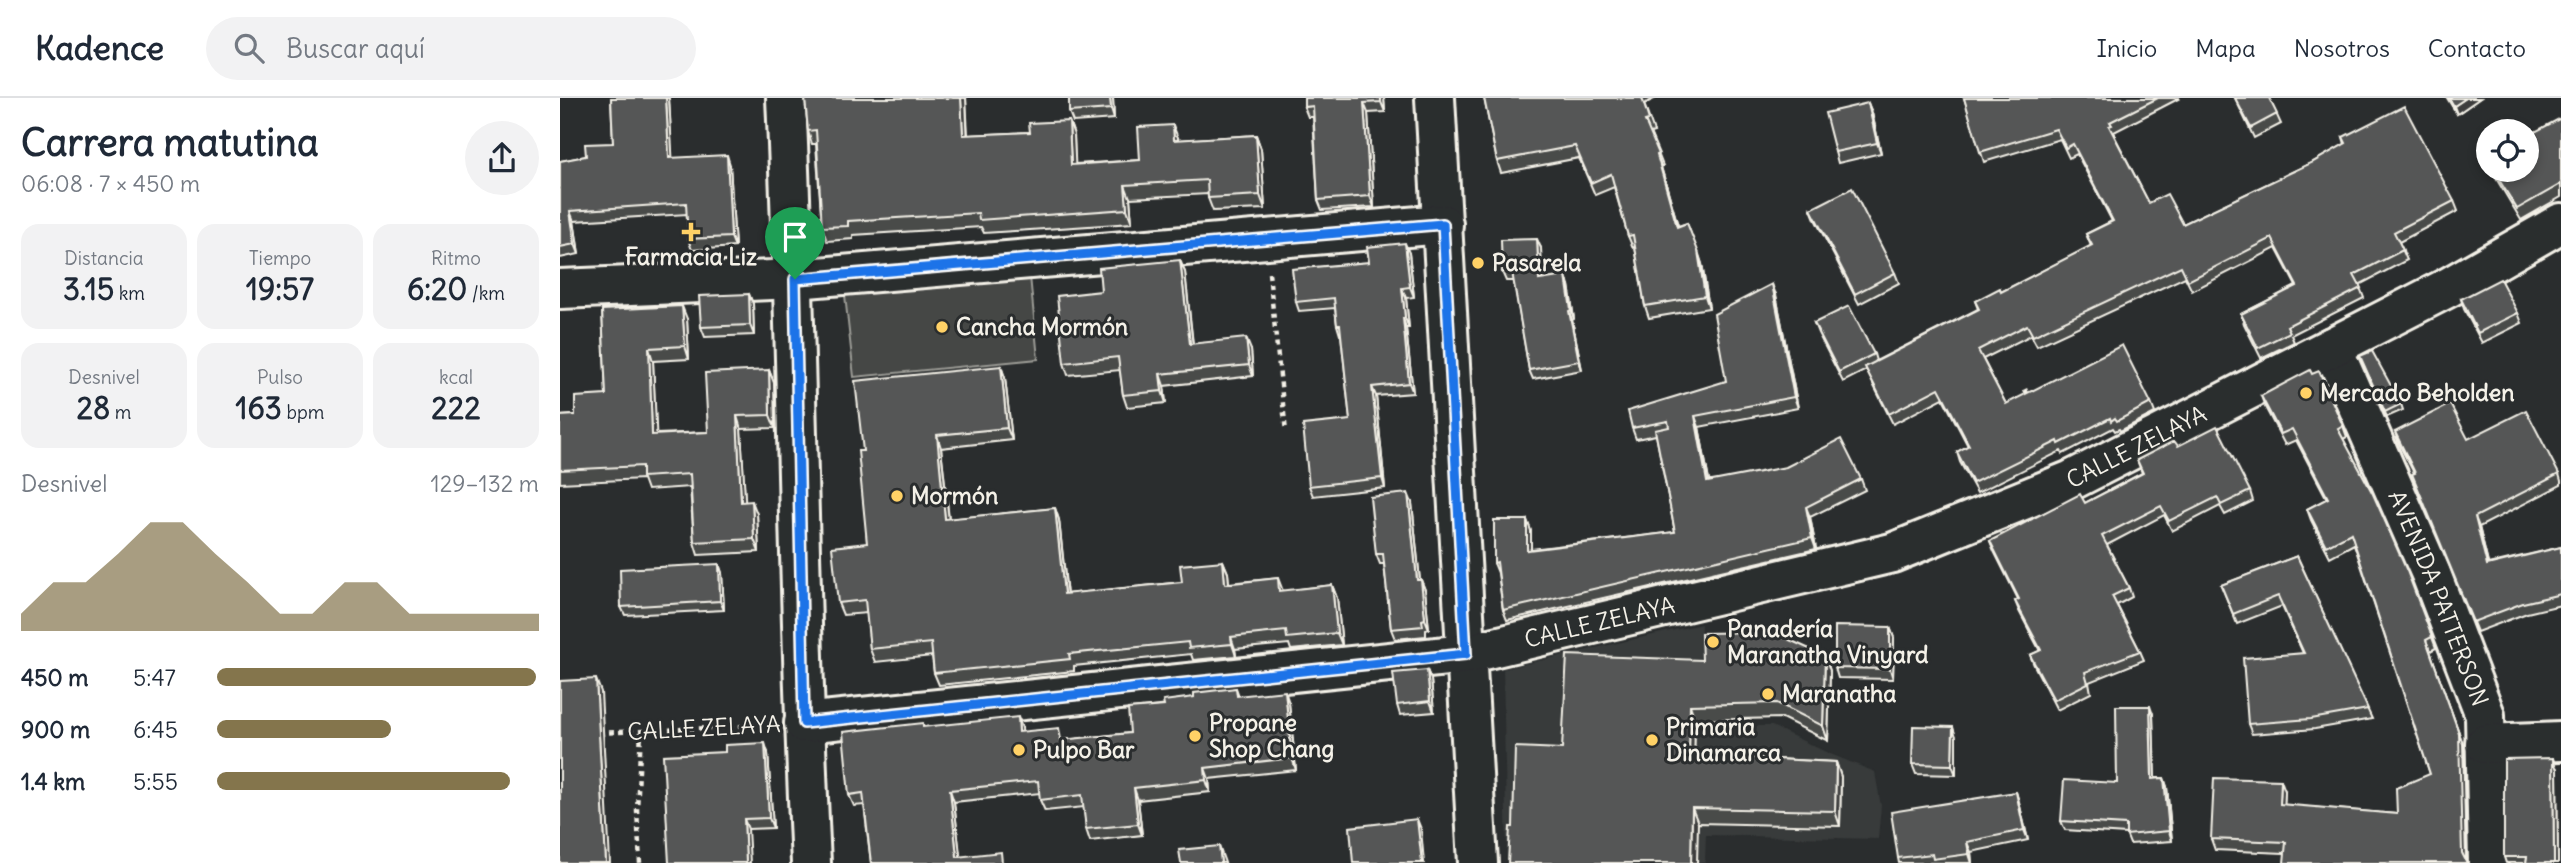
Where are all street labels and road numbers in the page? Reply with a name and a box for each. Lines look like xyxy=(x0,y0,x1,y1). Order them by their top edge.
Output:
street label: CALLE ZELAYA xyxy=(2061,399,2211,494)
street label: AVENIDA PATTERSON xyxy=(2382,486,2495,710)
street label: CALLE ZELAYA xyxy=(1522,590,1678,654)
street label: CALLE ZELAYA xyxy=(627,709,781,746)

